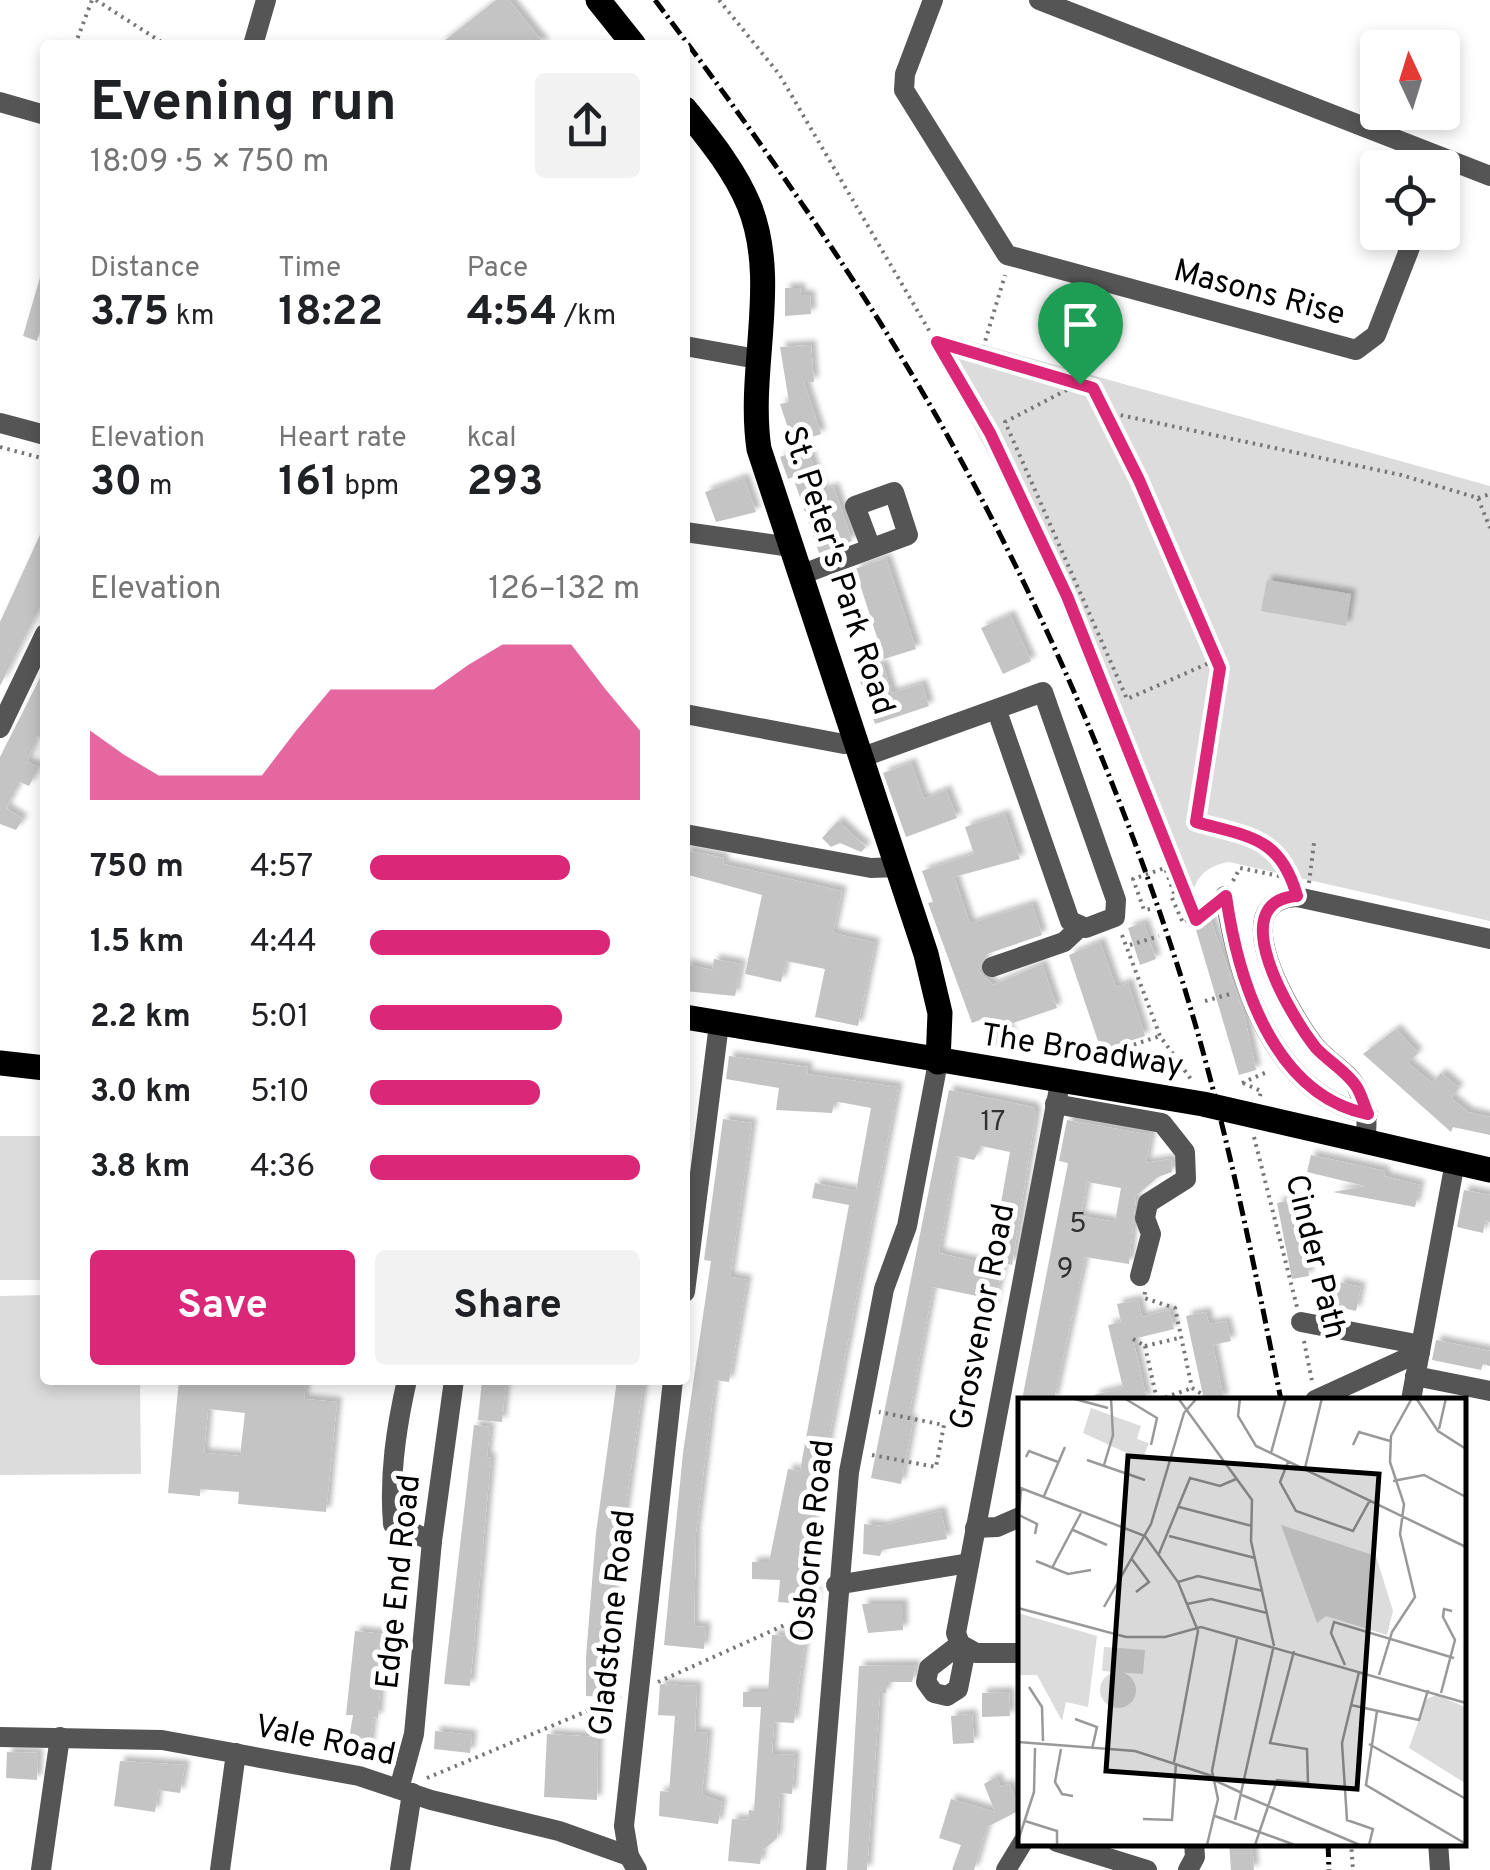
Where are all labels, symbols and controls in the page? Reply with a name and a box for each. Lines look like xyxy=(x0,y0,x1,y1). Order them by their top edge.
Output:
north arrow xyxy=(1360,30,1460,130)
map controls xyxy=(1360,30,1460,250)
text: Evening run xyxy=(90,70,397,140)
button: share xyxy=(535,73,640,178)
text: 18:09 · 5 × 750 m xyxy=(90,143,329,183)
button: locate xyxy=(1360,150,1460,250)
text: Distance xyxy=(90,251,200,287)
text: Time xyxy=(278,251,341,287)
text: Pace xyxy=(467,251,528,287)
street label: Masons Rise xyxy=(1169,252,1349,336)
pin xyxy=(1038,282,1123,385)
text: 3.75 xyxy=(90,287,169,340)
text: 18:22 xyxy=(278,287,383,340)
text: 4:54 xyxy=(467,287,557,340)
icon: arrive xyxy=(1053,297,1108,352)
text: km xyxy=(169,299,214,335)
text: /km xyxy=(557,299,616,335)
text: Elevation xyxy=(90,421,205,457)
text: Heart rate xyxy=(278,421,406,457)
text: kcal xyxy=(467,421,516,457)
street label: St. Peter's Park Road xyxy=(771,422,903,720)
text: 30 xyxy=(90,457,142,510)
text: 161 xyxy=(278,457,338,510)
text: 293 xyxy=(467,457,543,510)
text: m xyxy=(142,469,172,505)
text: bpm xyxy=(338,469,399,505)
text: Elevation xyxy=(90,570,222,610)
text: 126–132 m xyxy=(488,570,640,610)
text: 750 m xyxy=(90,848,184,888)
text: 4:57 xyxy=(250,848,313,888)
text: 1.5 km xyxy=(90,923,184,963)
text: 4:44 xyxy=(250,923,317,963)
text: 2.2 km xyxy=(90,998,191,1038)
text: 5:01 xyxy=(250,998,310,1038)
street label: The Broadway xyxy=(978,1016,1186,1088)
text: 3.0 km xyxy=(90,1073,191,1113)
text: 5:10 xyxy=(250,1073,310,1113)
house number: 17 xyxy=(981,1105,1005,1141)
text: 3.8 km xyxy=(90,1148,190,1188)
text: 4:36 xyxy=(250,1148,315,1188)
street label: Cinder Path xyxy=(1274,1171,1354,1343)
street label: Grosvenor Road xyxy=(942,1200,1026,1434)
house number: 5 xyxy=(1069,1207,1087,1243)
button: Save xyxy=(90,1250,355,1365)
button: Share xyxy=(375,1250,640,1365)
house number: 9 xyxy=(1057,1252,1073,1288)
inset map xyxy=(1018,1398,1465,1845)
street label: Osborne Road xyxy=(783,1438,845,1644)
street label: Edge End Road xyxy=(369,1473,431,1691)
street label: Gladstone Road xyxy=(582,1508,646,1738)
street label: Vale Road xyxy=(251,1708,399,1776)

